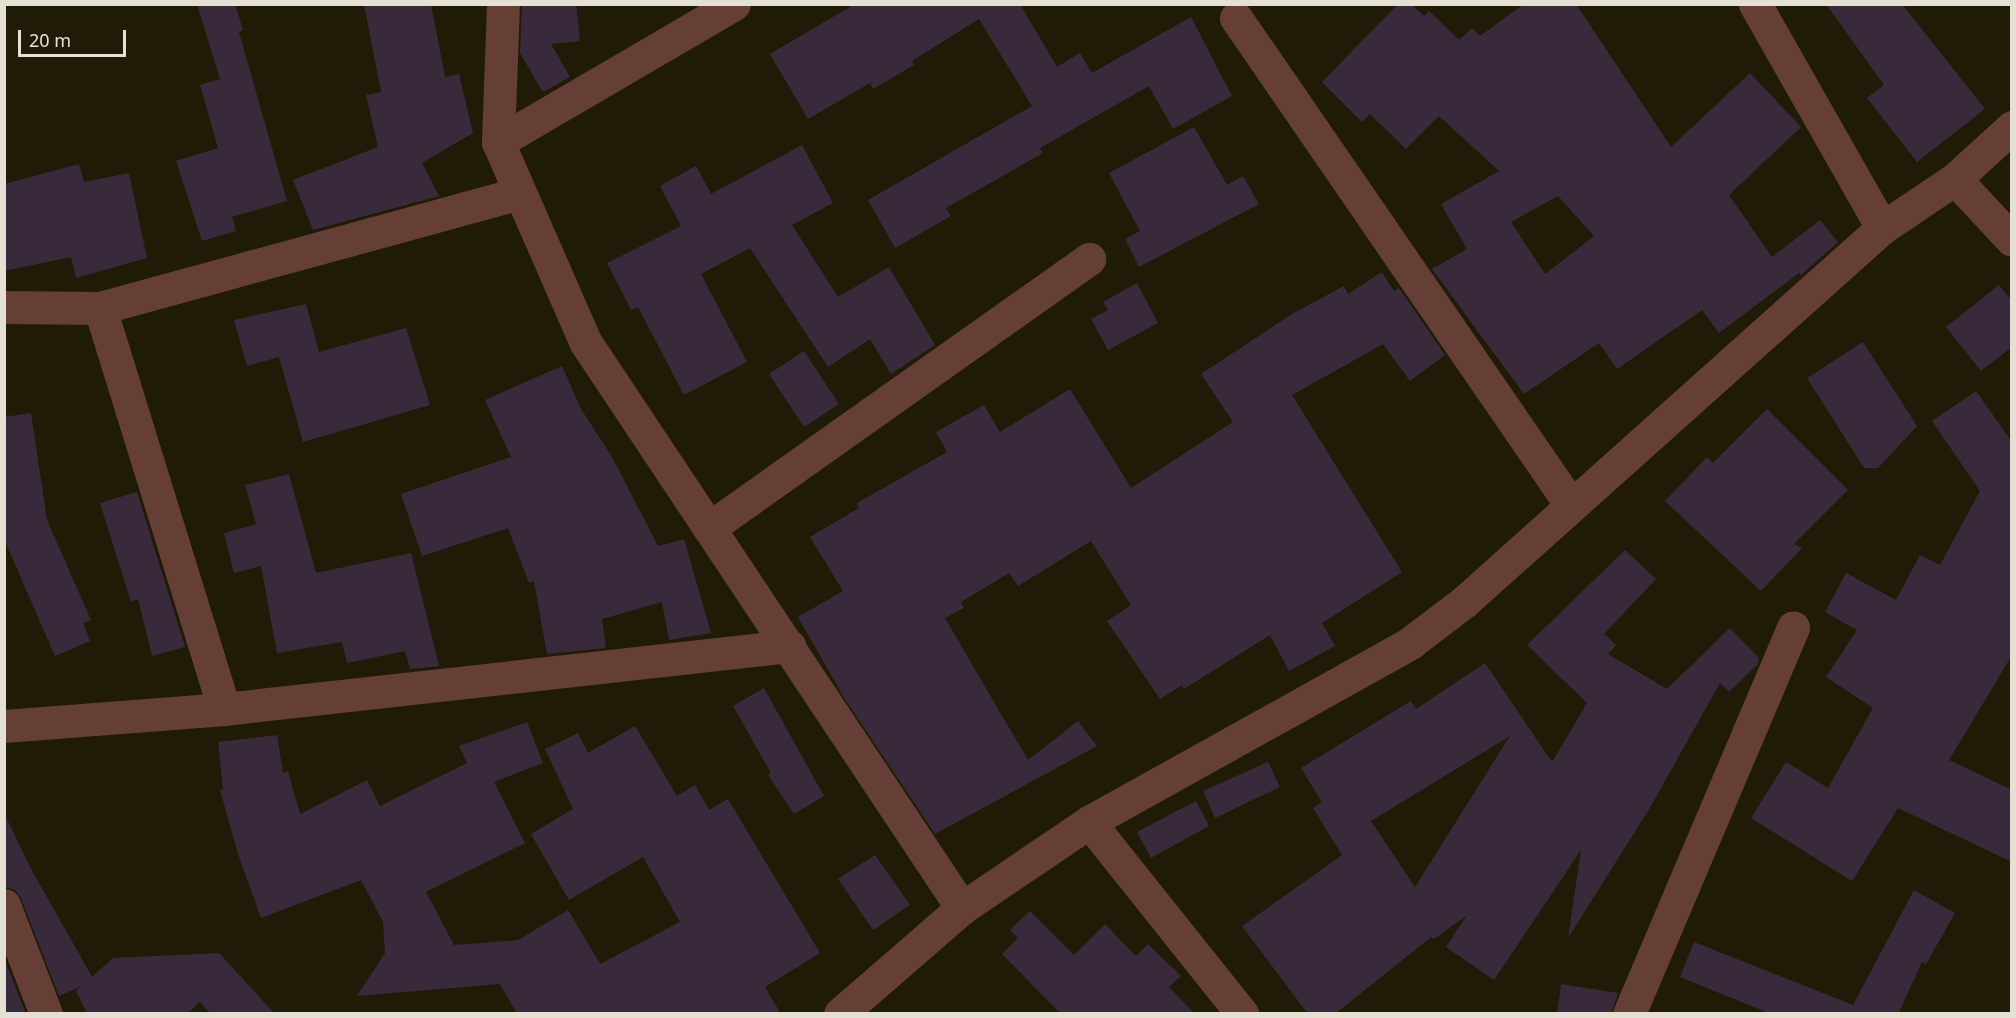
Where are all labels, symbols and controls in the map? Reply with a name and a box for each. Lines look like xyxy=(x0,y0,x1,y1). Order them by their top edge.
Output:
scale bar xyxy=(21,18,129,56)
text: 20 m xyxy=(29,28,71,52)

